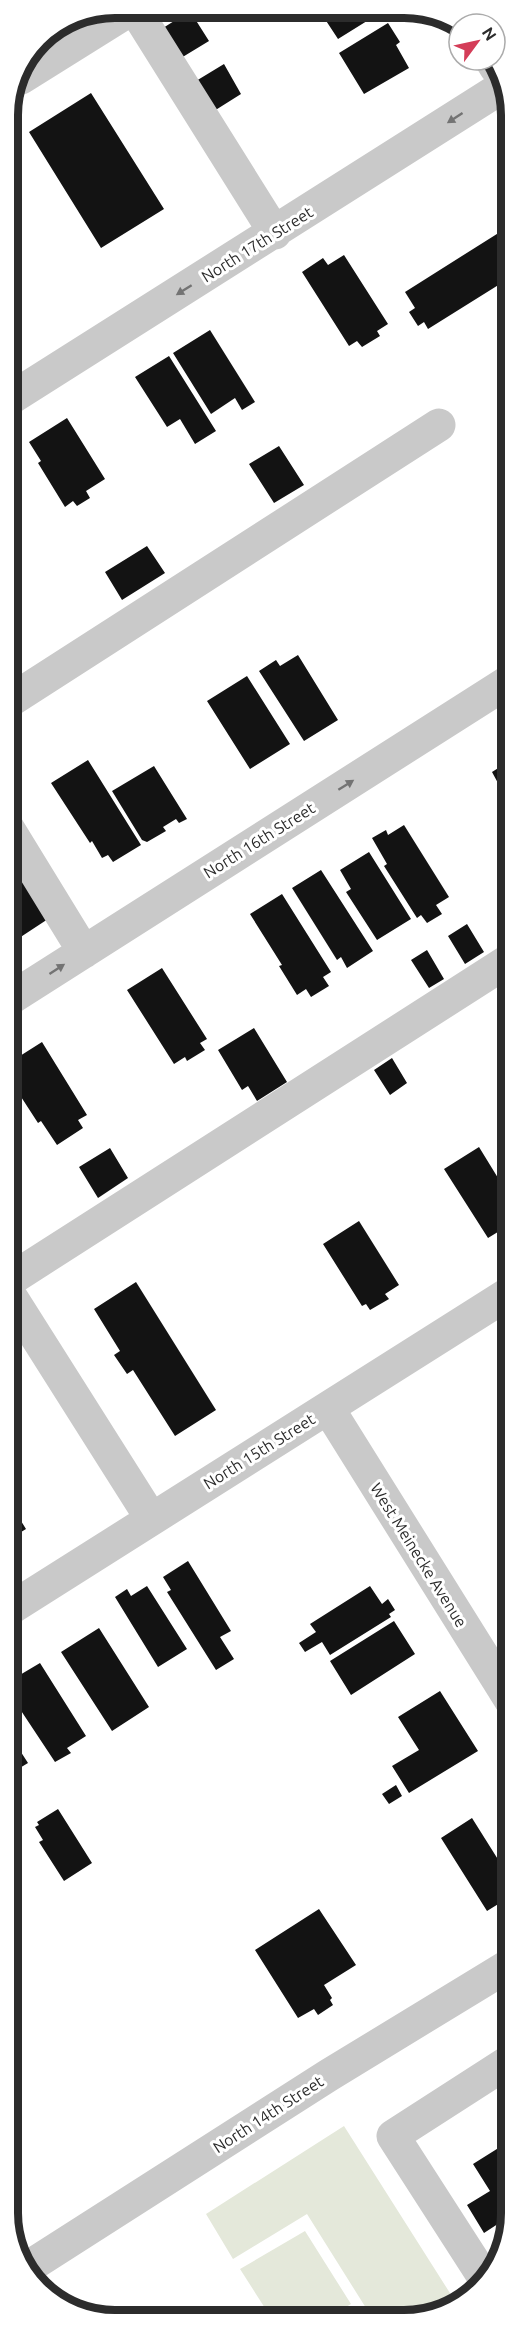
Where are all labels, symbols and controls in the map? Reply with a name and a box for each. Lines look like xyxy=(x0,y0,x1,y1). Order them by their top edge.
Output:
north arrow xyxy=(447,12,507,72)
text: N xyxy=(479,24,500,44)
one-way arrow xyxy=(447,112,463,123)
street label: North 17th Street xyxy=(198,202,317,285)
one-way arrow xyxy=(176,284,192,295)
one-way arrow xyxy=(338,780,354,791)
street label: North 16th Street xyxy=(200,798,319,881)
one-way arrow xyxy=(49,963,65,974)
street label: North 15th Street xyxy=(200,1409,319,1492)
street label: West Meinecke Avenue xyxy=(367,1480,471,1630)
street label: North 14th Street xyxy=(210,2071,327,2156)

